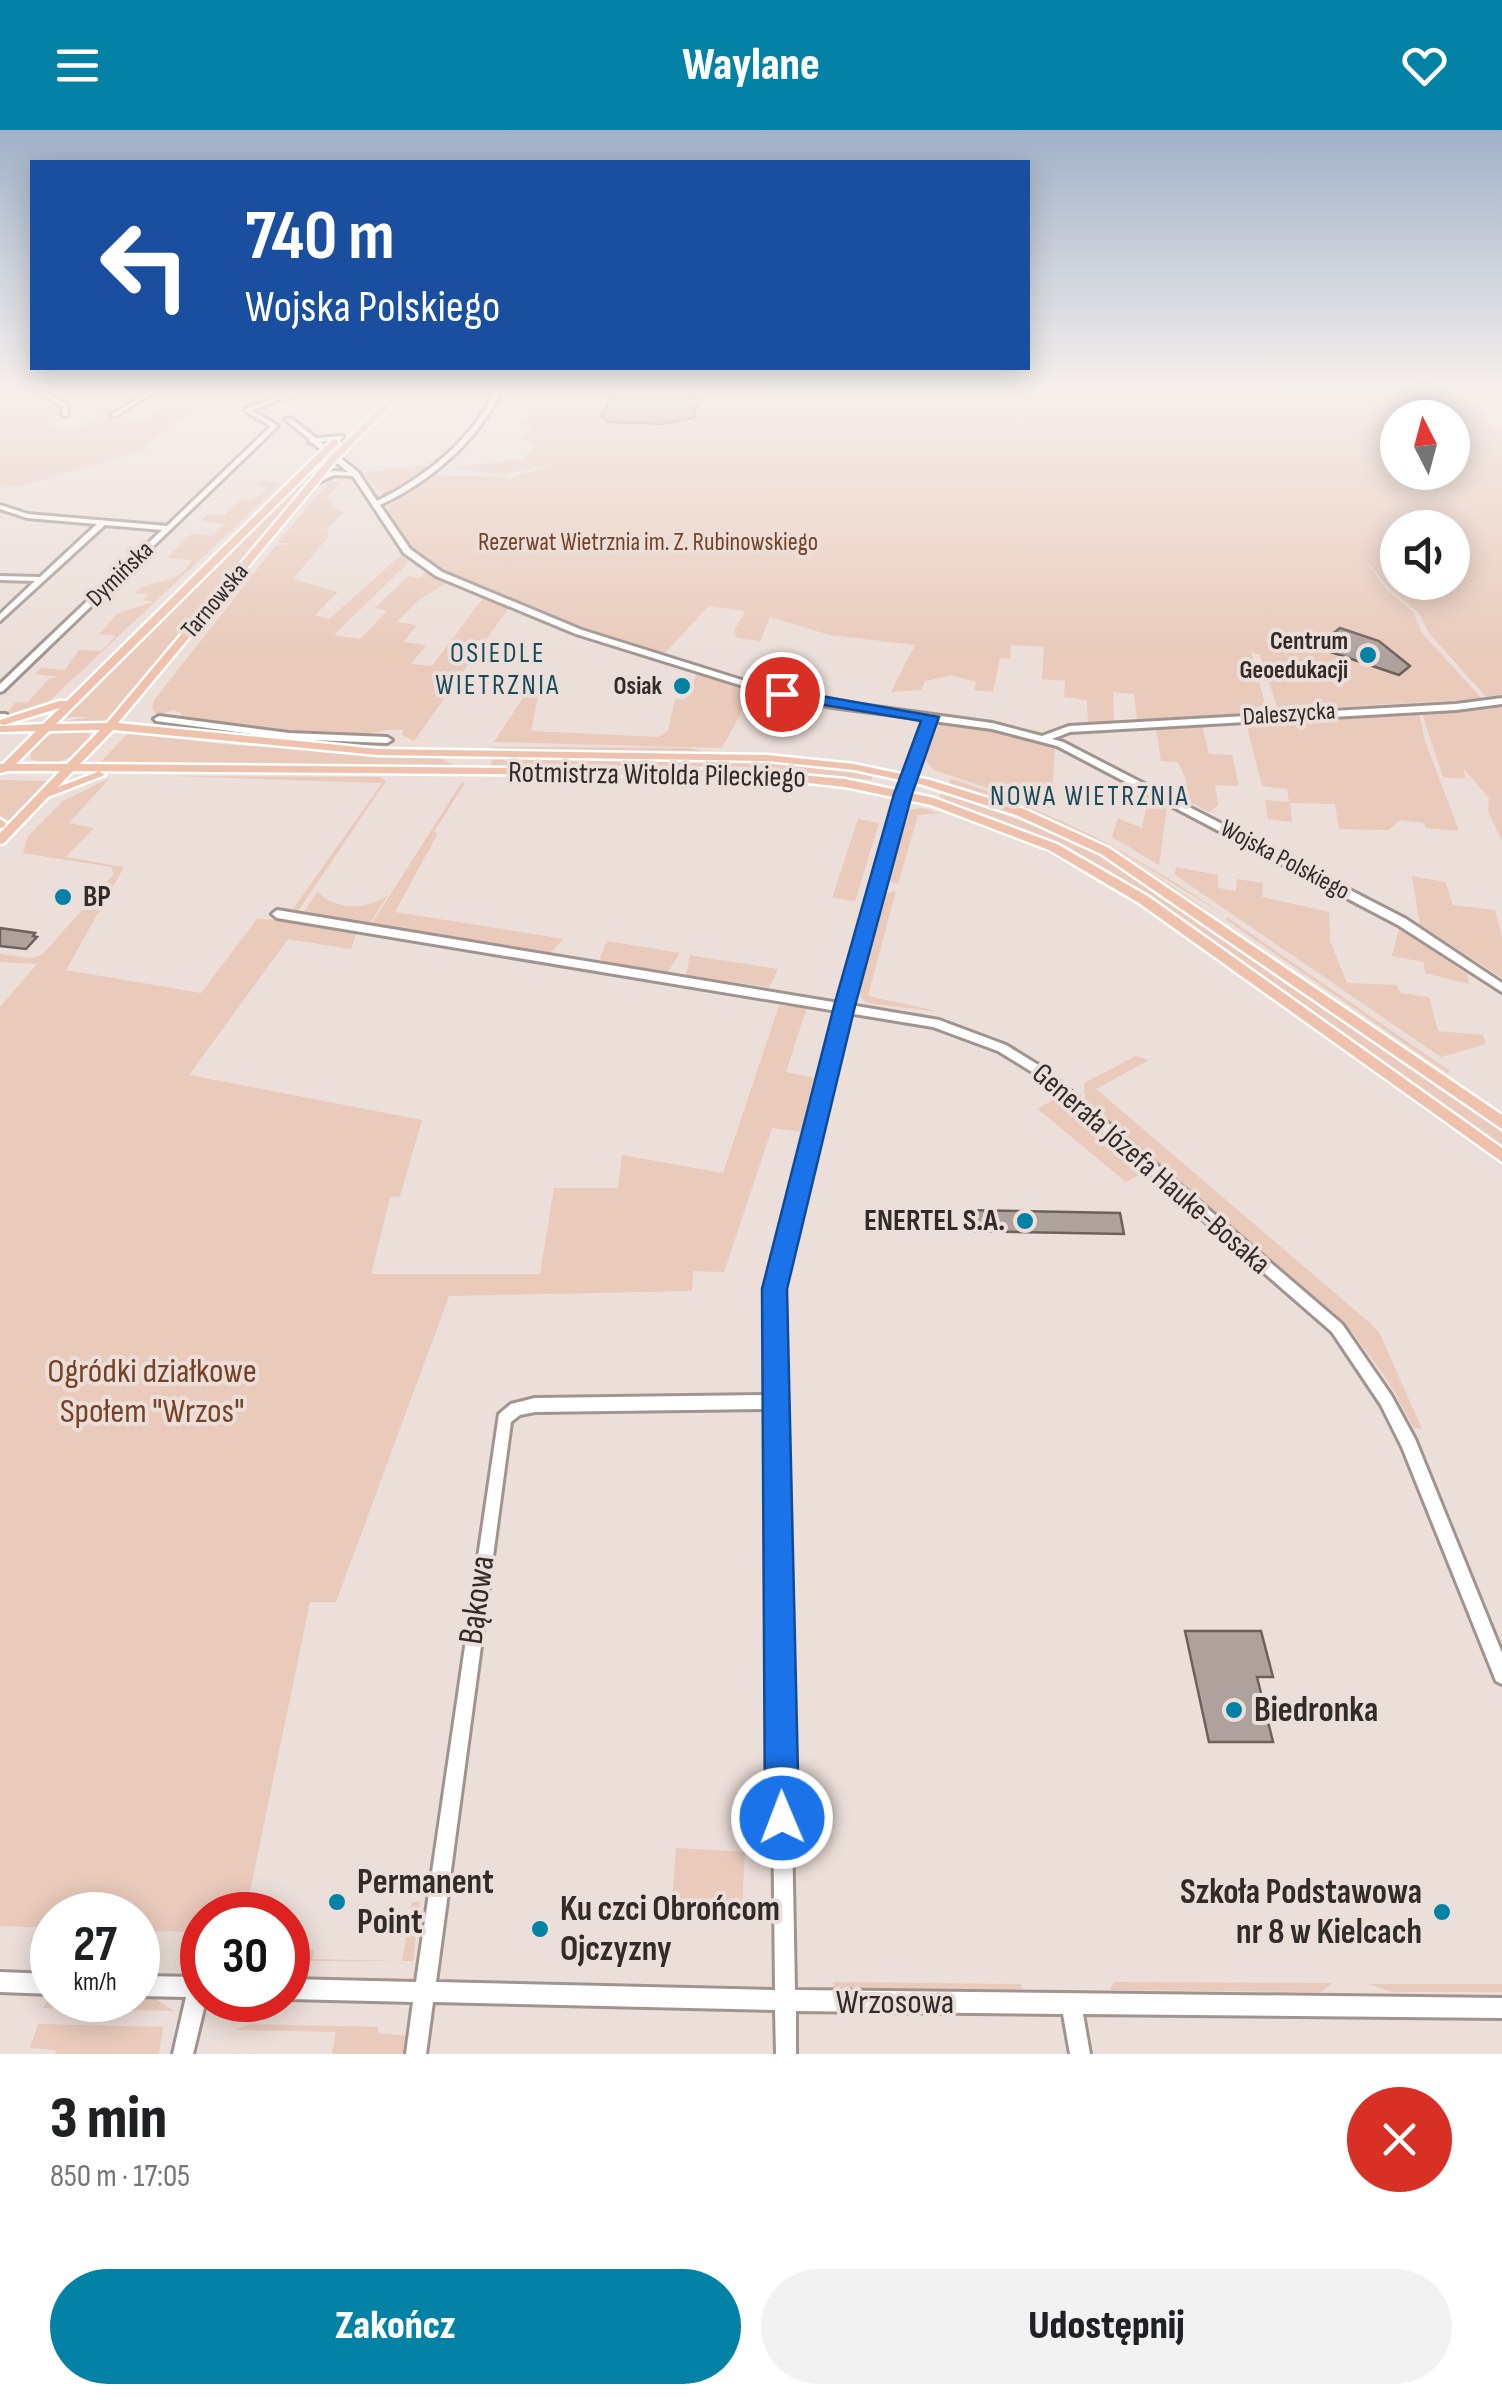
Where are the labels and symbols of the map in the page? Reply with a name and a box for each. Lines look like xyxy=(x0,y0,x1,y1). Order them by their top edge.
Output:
north arrow xyxy=(1380,400,1470,490)
park label: Rezerwat Wietrznia im. Z. Rubinowskiego xyxy=(478,527,818,558)
street label: Dymińska xyxy=(80,535,160,613)
street label: Tarnowska xyxy=(175,557,255,645)
place label: Centrum Geoedukacji xyxy=(1239,626,1348,686)
district label: OSIEDLE WIETRZNIA xyxy=(435,637,561,702)
marker: Centrum Geoedukacji xyxy=(1357,644,1379,666)
pin xyxy=(740,652,825,737)
place label: Osiak xyxy=(614,671,662,702)
marker: Osiak xyxy=(671,675,693,697)
street label: Daleszycka xyxy=(1242,695,1336,733)
street label: Rotmistrza Witolda Pileckiego xyxy=(508,754,806,796)
district label: NOWA WIETRZNIA xyxy=(990,780,1190,813)
street label: Wojska Polskiego xyxy=(1215,813,1355,907)
place label: BP xyxy=(83,879,111,915)
marker: BP xyxy=(52,886,74,908)
street label: Generała Józefa Hauke-Bosaka xyxy=(1025,1056,1277,1282)
place label: ENERTEL S.A. xyxy=(864,1203,1005,1239)
marker: ENERTEL S.A. xyxy=(1014,1210,1036,1232)
park label: Ogródki działkowe Społem "Wrzos" xyxy=(47,1350,257,1433)
street label: Bąkowa xyxy=(450,1553,504,1647)
place label: Biedronka xyxy=(1254,1689,1378,1732)
marker: Biedronka xyxy=(1223,1699,1245,1721)
position arrow xyxy=(730,1766,834,1870)
place label: Permanent Point xyxy=(357,1861,494,1944)
place label: Szkoła Podstawowa nr 8 w Kielcach xyxy=(1180,1871,1422,1954)
place label: Ku czci Obrońcom Ojczyzny xyxy=(560,1888,780,1971)
marker: Permanent Point xyxy=(326,1891,348,1913)
speed limit sign: 30 xyxy=(180,1892,310,2022)
marker: Szkoła Podstawowa nr 8 w Kielcach xyxy=(1431,1901,1453,1923)
marker: Ku czci Obrońcom Ojczyzny xyxy=(529,1918,551,1940)
street label: Wrzosowa xyxy=(836,1981,954,2024)

